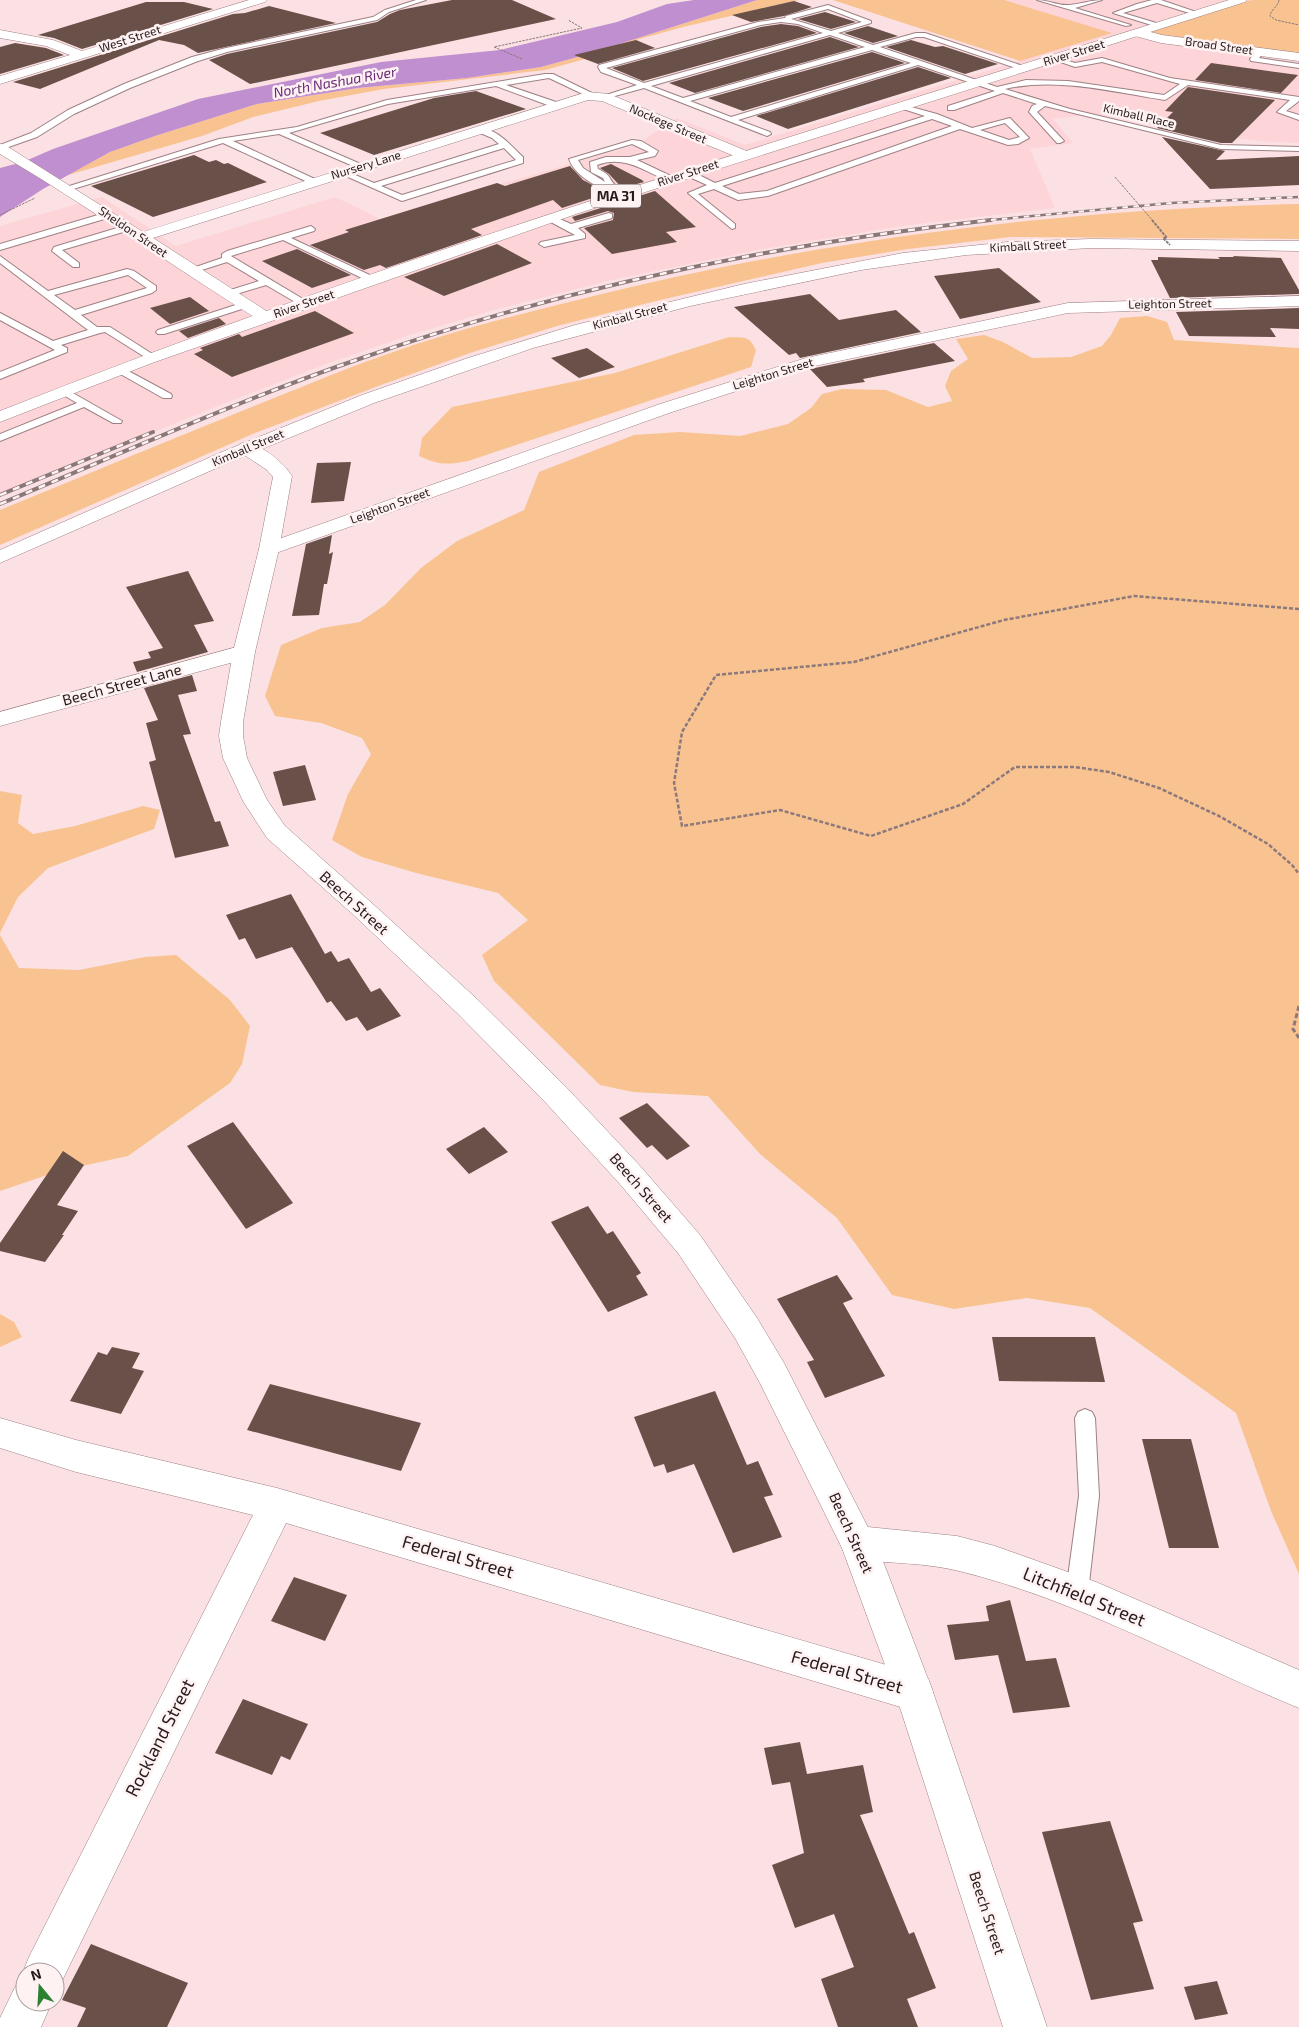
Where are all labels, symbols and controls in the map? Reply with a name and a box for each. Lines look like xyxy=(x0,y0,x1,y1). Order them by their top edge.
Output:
street label: West Street xyxy=(97,21,163,55)
street label: Broad Street xyxy=(1184,33,1254,57)
street label: River Street xyxy=(1041,36,1107,68)
water label: North Nashua River xyxy=(272,62,398,101)
street label: Nockege Street xyxy=(628,100,710,146)
street label: Kimball Place xyxy=(1102,100,1176,130)
street label: Nursery Lane xyxy=(329,147,402,181)
street label: River Street xyxy=(655,155,721,189)
road number: MA 31 xyxy=(591,185,641,208)
street label: Sheldon Street xyxy=(96,203,171,260)
street label: Kimball Street xyxy=(989,236,1067,254)
street label: River Street xyxy=(271,286,336,320)
street label: Leighton Street xyxy=(1128,295,1212,311)
street label: Kimball Street xyxy=(591,298,669,332)
street label: Leighton Street xyxy=(731,354,815,392)
street label: Kimball Street xyxy=(209,425,286,469)
street label: Leighton Street xyxy=(348,484,432,526)
street label: Beech Street Lane xyxy=(60,659,183,709)
street label: Beech Street xyxy=(317,867,393,938)
street label: Beech Street xyxy=(607,1149,677,1226)
street label: Beech Street xyxy=(826,1489,878,1576)
street label: Federal Street xyxy=(400,1530,517,1583)
street label: Litchfield Street xyxy=(1020,1562,1149,1631)
street label: Federal Street xyxy=(789,1645,906,1698)
street label: Rockland Street xyxy=(120,1675,198,1800)
street label: Beech Street xyxy=(966,1869,1010,1957)
north arrow xyxy=(15,1962,65,2012)
text: N xyxy=(28,1965,43,1984)

